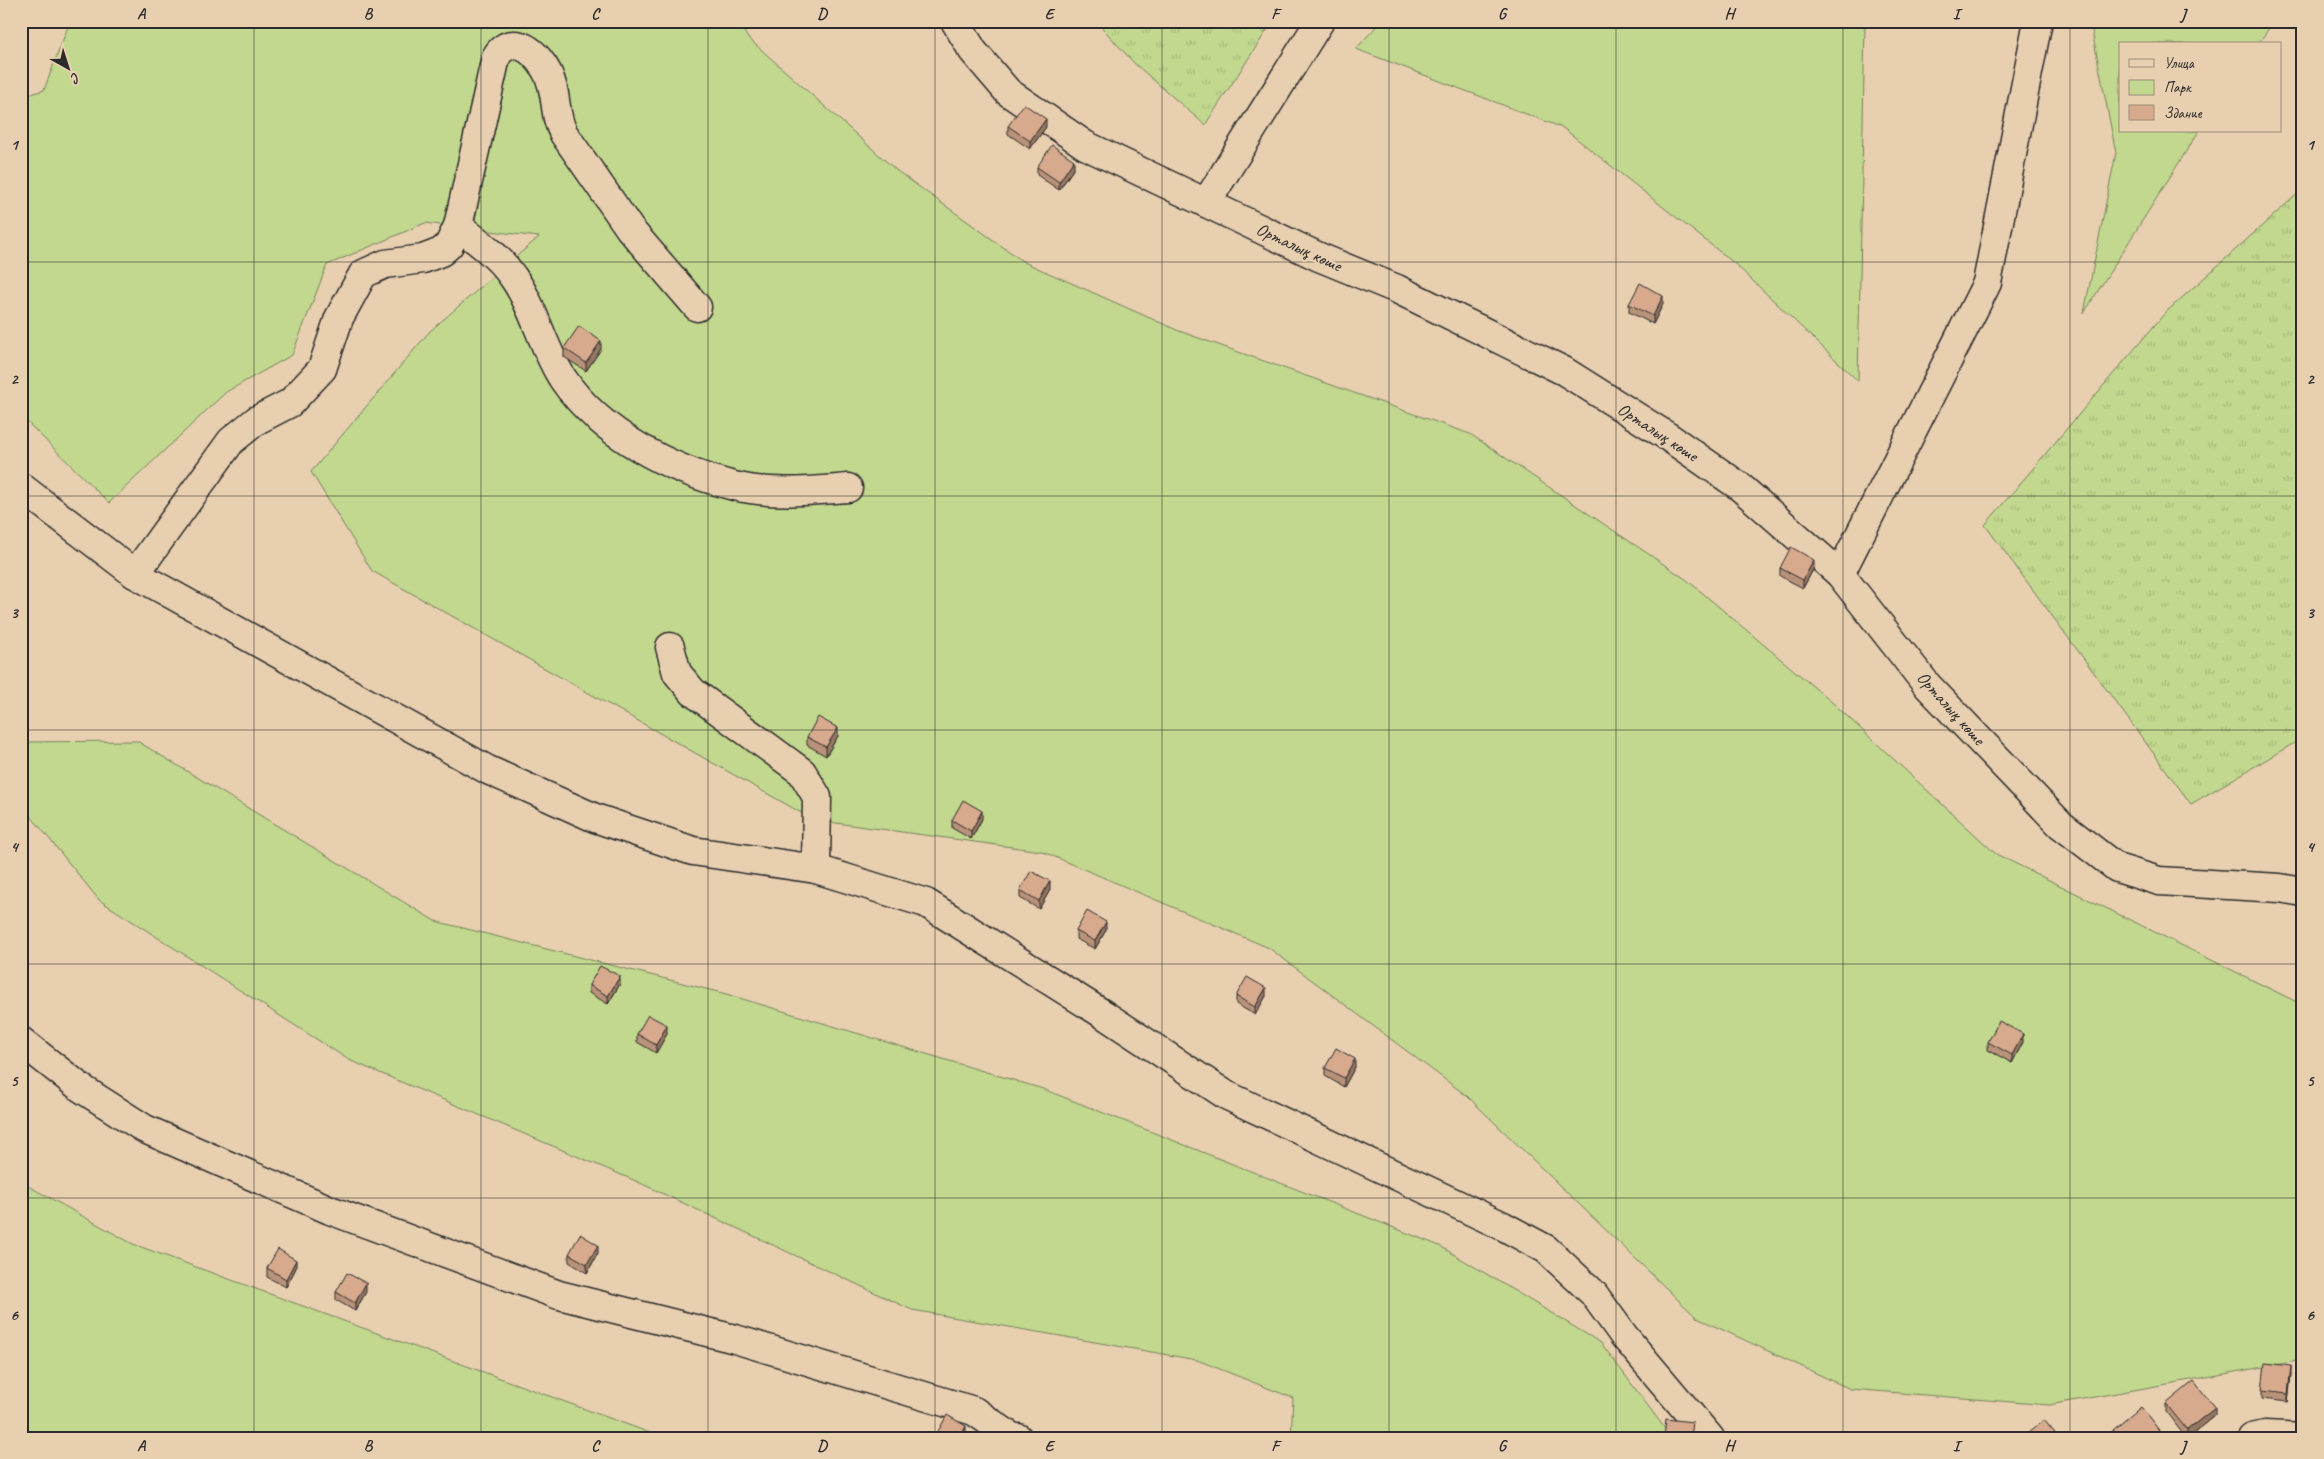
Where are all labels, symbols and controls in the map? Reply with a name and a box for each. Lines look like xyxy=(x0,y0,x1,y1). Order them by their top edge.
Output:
text: A xyxy=(137,4,147,24)
text: B xyxy=(364,4,374,24)
text: C xyxy=(591,4,601,24)
text: D xyxy=(817,4,828,24)
text: E xyxy=(1045,4,1056,24)
text: F xyxy=(1271,4,1282,24)
text: G xyxy=(1498,4,1508,24)
text: H xyxy=(1724,4,1736,24)
text: I xyxy=(1953,4,1963,24)
text: J xyxy=(2179,4,2188,24)
north arrow xyxy=(42,42,92,92)
legend xyxy=(2119,42,2282,132)
text: Улица xyxy=(2164,54,2195,73)
text: С xyxy=(66,69,84,88)
text: Парк xyxy=(2164,78,2192,97)
text: Здание xyxy=(2164,104,2203,123)
text: 1 xyxy=(10,135,19,155)
text: 1 xyxy=(2306,135,2315,155)
street label: Орталық көше xyxy=(1253,218,1346,277)
text: 2 xyxy=(10,369,19,389)
text: 2 xyxy=(2306,369,2315,389)
street label: Орталық көше xyxy=(1614,398,1703,467)
text: 3 xyxy=(10,603,19,623)
text: 3 xyxy=(2306,603,2315,623)
street label: Орталық көше xyxy=(1912,667,1991,750)
text: 4 xyxy=(10,837,19,857)
text: 4 xyxy=(2306,837,2315,857)
text: 5 xyxy=(11,1071,20,1091)
text: 5 xyxy=(2307,1071,2316,1091)
text: 6 xyxy=(10,1305,19,1325)
text: 6 xyxy=(2306,1305,2315,1325)
text: A xyxy=(137,1436,147,1456)
text: B xyxy=(364,1436,374,1456)
text: C xyxy=(591,1436,601,1456)
text: D xyxy=(817,1436,828,1456)
text: E xyxy=(1045,1436,1056,1456)
text: F xyxy=(1271,1436,1282,1456)
text: G xyxy=(1498,1436,1508,1456)
text: H xyxy=(1724,1436,1736,1456)
text: I xyxy=(1953,1436,1963,1456)
text: J xyxy=(2179,1436,2188,1456)

